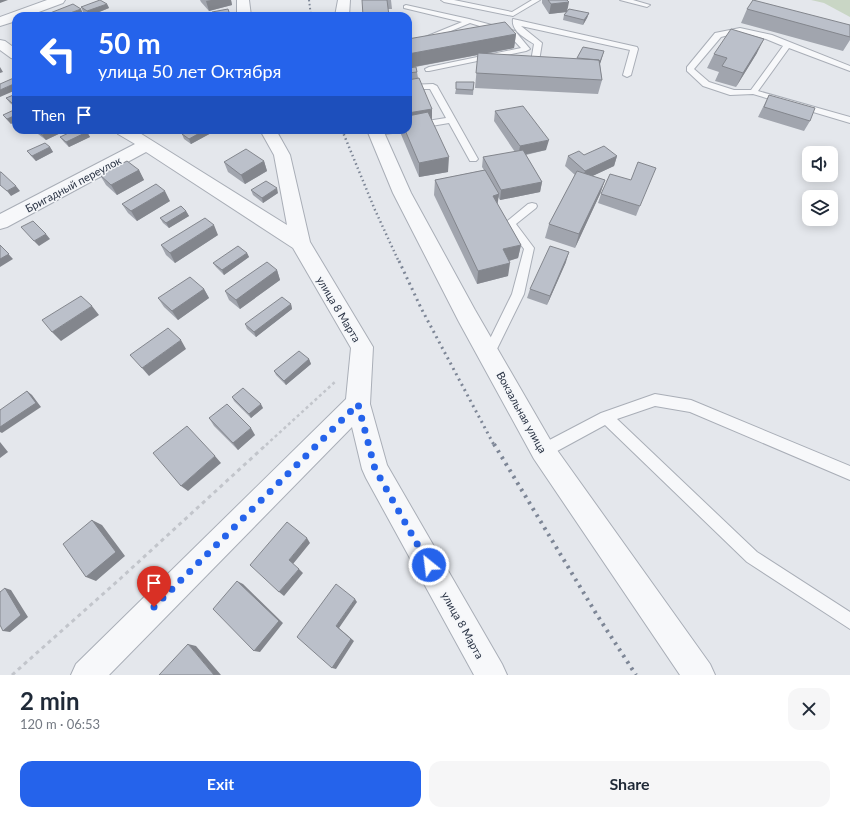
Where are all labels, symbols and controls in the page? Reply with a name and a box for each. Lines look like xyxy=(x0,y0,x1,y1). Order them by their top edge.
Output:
text: 50 m xyxy=(98,26,161,60)
icon: left xyxy=(32,28,84,80)
text: улица 50 лет Октября xyxy=(98,60,281,82)
icon: arrive xyxy=(73,104,95,126)
text: Then xyxy=(32,106,65,124)
map controls xyxy=(802,146,838,226)
button: sound xyxy=(802,146,838,182)
street label: Бригадный переулок xyxy=(23,153,123,215)
button: layers xyxy=(802,190,838,226)
street label: улица 8 Марта xyxy=(314,274,364,344)
street label: Вокзальная улица xyxy=(494,369,550,455)
position arrow xyxy=(408,544,450,586)
pin xyxy=(137,566,171,607)
icon: arrive xyxy=(143,572,165,594)
street label: улица 8 Марта xyxy=(439,589,487,661)
text: 2 min xyxy=(20,686,80,715)
button: close xyxy=(788,688,830,730)
text: 120 m · 06:53 xyxy=(20,716,100,732)
button: Exit xyxy=(20,761,421,807)
button: Share xyxy=(429,761,830,807)

